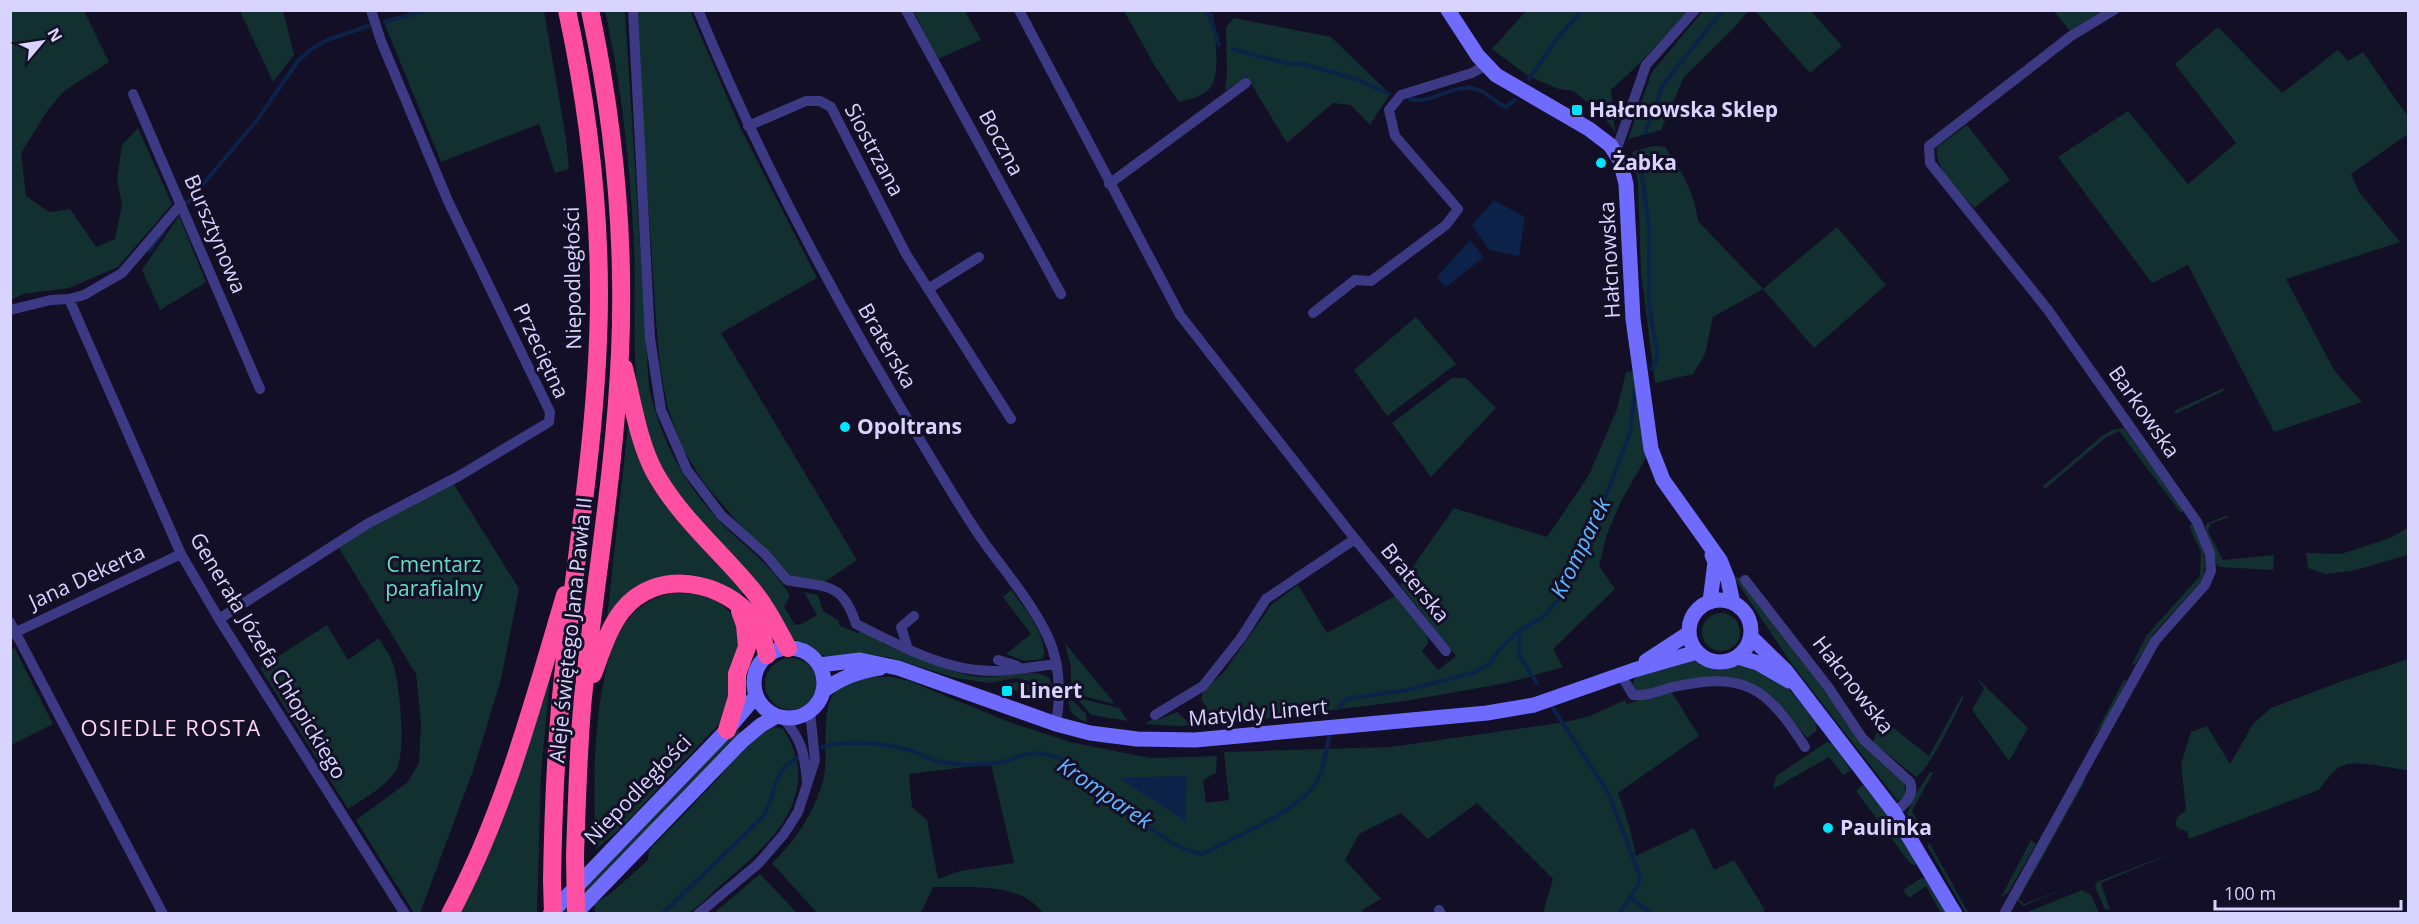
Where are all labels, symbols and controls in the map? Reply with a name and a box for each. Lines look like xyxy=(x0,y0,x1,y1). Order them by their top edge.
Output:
north arrow xyxy=(12,12,72,72)
text: N xyxy=(42,24,68,46)
place label: Hałcnowska Sklep xyxy=(1589,95,1778,123)
street label: Siostrzana xyxy=(839,98,911,201)
marker: Hałcnowska Sklep xyxy=(1570,103,1584,117)
street label: Boczna xyxy=(973,105,1031,180)
place label: Żabka xyxy=(1613,148,1677,176)
marker: Żabka xyxy=(1594,156,1608,170)
street label: Bursztynowa xyxy=(178,170,253,297)
street label: Hałcnowska xyxy=(1592,201,1626,319)
street label: Niepodległości xyxy=(557,206,587,350)
street label: Przeciętna xyxy=(508,298,576,403)
street label: Braterska xyxy=(852,298,924,393)
street label: Barkowska xyxy=(2103,360,2187,463)
place label: Opoltrans xyxy=(857,412,962,440)
marker: Opoltrans xyxy=(838,420,852,434)
water label: Kromparek xyxy=(1542,491,1617,603)
street label: Aleje świętego Jana Pawła II xyxy=(542,496,598,764)
street label: Generała Józefa Chłopickiego xyxy=(184,527,354,784)
street label: Jana Dekerta xyxy=(22,537,149,616)
street label: Braterska xyxy=(1375,537,1456,628)
park label: Cmentarz parafialny xyxy=(385,550,483,602)
street label: Hałcnowska xyxy=(1807,630,1901,739)
place label: Linert xyxy=(1019,676,1082,704)
marker: Linert xyxy=(1000,684,1014,698)
street label: Matyldy Linert xyxy=(1187,692,1329,732)
district label: OSIEDLE ROSTA xyxy=(80,712,262,742)
street label: Niepodległości xyxy=(578,728,697,850)
water label: Kromparek xyxy=(1052,750,1160,836)
place label: Paulinka xyxy=(1840,813,1932,841)
marker: Paulinka xyxy=(1821,821,1835,835)
scale bar xyxy=(2215,873,2401,911)
text: 100 m xyxy=(2224,881,2276,905)

